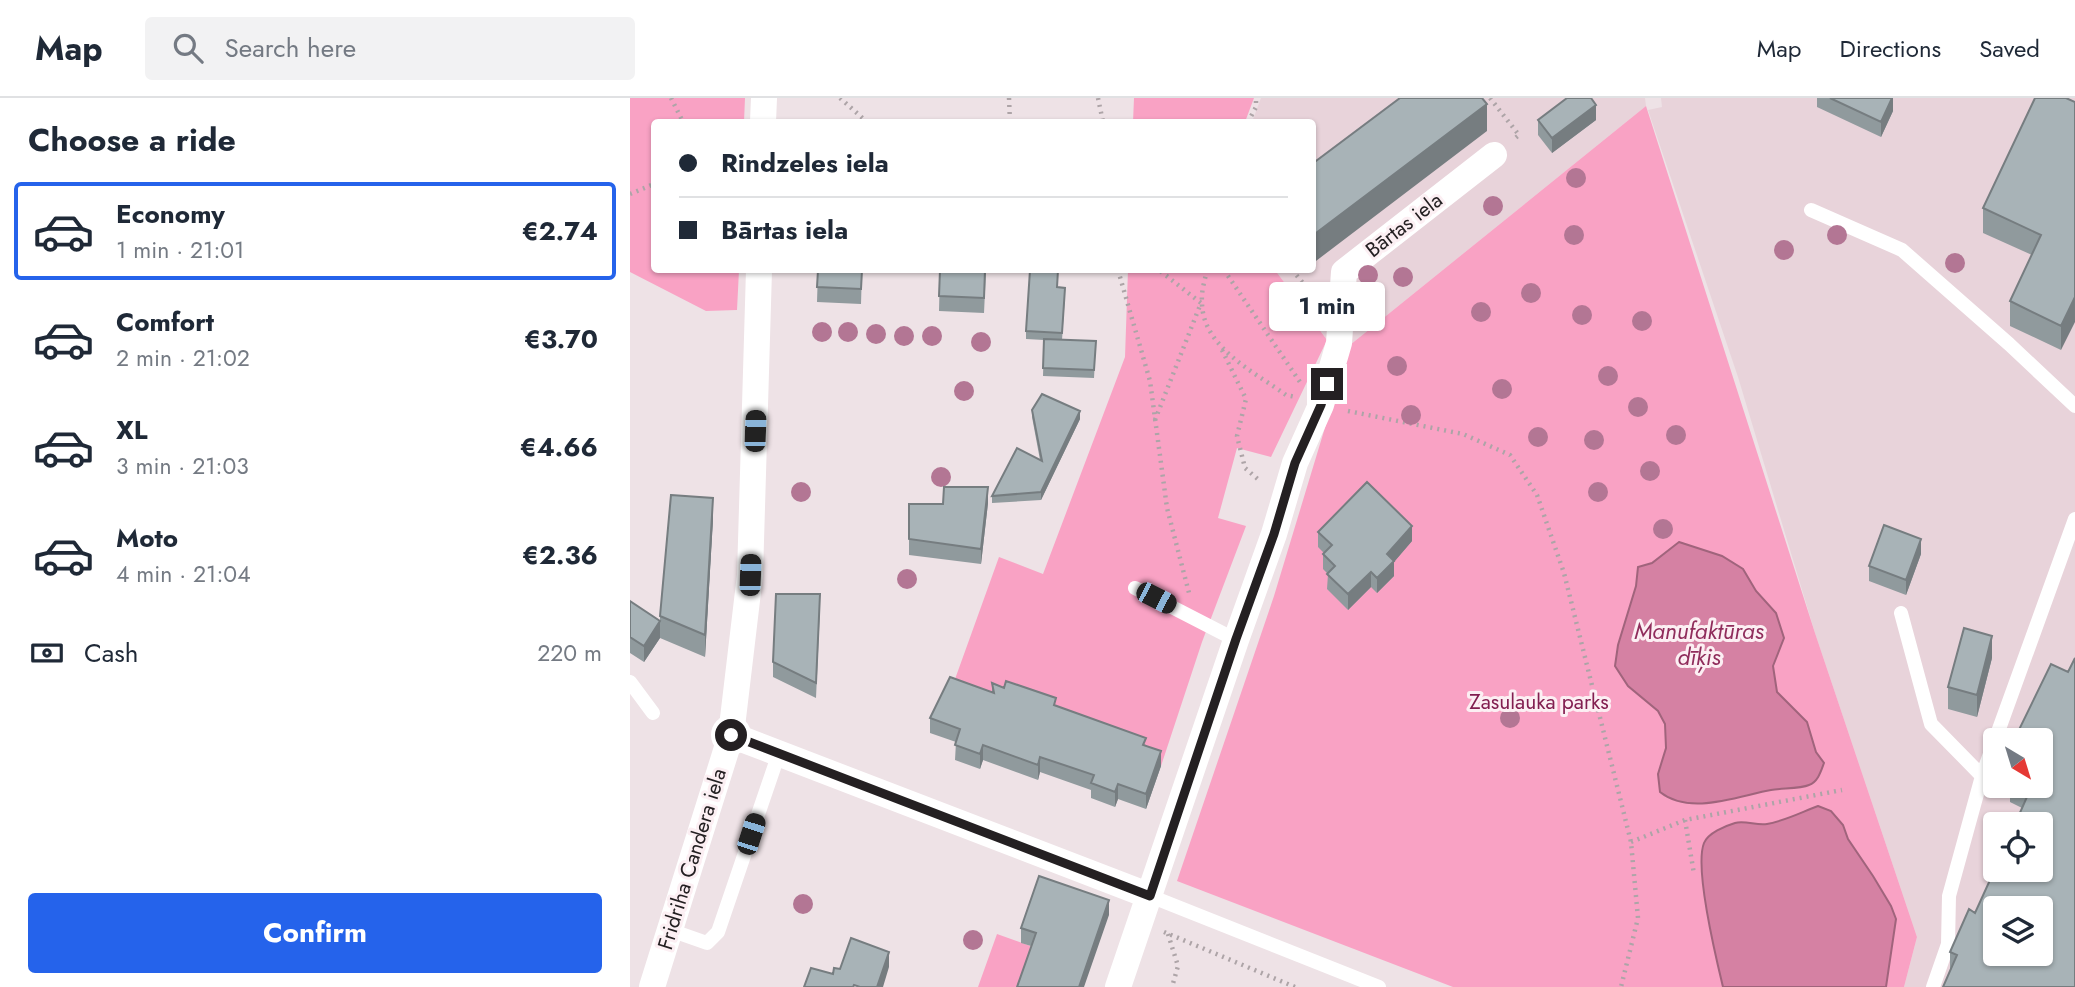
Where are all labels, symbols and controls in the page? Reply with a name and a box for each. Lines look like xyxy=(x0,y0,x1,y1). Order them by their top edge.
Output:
search box xyxy=(145,17,635,80)
text: Map xyxy=(35,25,103,72)
icon: search xyxy=(169,29,207,67)
text: Search here xyxy=(225,29,356,67)
text: Map xyxy=(1757,31,1802,66)
text: Directions xyxy=(1840,31,1941,66)
text: Saved xyxy=(1979,31,2040,66)
text: Choose a ride xyxy=(28,117,236,163)
text: Rindzeles iela xyxy=(721,144,889,182)
street label: Bārtas iela xyxy=(1359,185,1449,265)
text: Economy xyxy=(116,195,225,233)
icon: car xyxy=(32,200,95,263)
text: Bārtas iela xyxy=(721,211,848,249)
text: €2.74 xyxy=(522,212,598,250)
text: 1 min · 21:01 xyxy=(116,233,244,267)
callout: 1 min xyxy=(1269,282,1385,331)
text: 1 min xyxy=(1298,289,1356,323)
text: Comfort xyxy=(116,303,214,341)
icon: car xyxy=(32,308,95,371)
text: €3.70 xyxy=(524,320,598,358)
text: 2 min · 21:02 xyxy=(116,341,250,375)
route end xyxy=(1311,368,1343,400)
car xyxy=(744,410,767,452)
text: XL xyxy=(116,411,148,449)
icon: car xyxy=(32,416,95,479)
text: €4.66 xyxy=(520,428,598,466)
text: 3 min · 21:03 xyxy=(116,449,249,483)
text: Moto xyxy=(116,519,178,557)
icon: car xyxy=(32,524,95,587)
text: €2.36 xyxy=(522,536,598,574)
car xyxy=(739,554,762,596)
text: 4 min · 21:04 xyxy=(116,557,251,591)
car xyxy=(1133,579,1180,617)
water label: Manufaktūras dīķis xyxy=(1634,614,1765,674)
icon: cash xyxy=(28,634,66,672)
text: Cash xyxy=(84,634,138,672)
text: 220 m xyxy=(537,636,602,670)
park label: Zasulauka parks xyxy=(1469,687,1609,717)
route start xyxy=(715,719,747,751)
north arrow xyxy=(1983,728,2053,798)
map controls xyxy=(1983,728,2053,966)
street label: Fridriha Candera iela xyxy=(650,765,734,953)
car xyxy=(735,811,768,857)
button: locate xyxy=(1983,812,2053,882)
button: Confirm xyxy=(28,893,602,973)
button: layers xyxy=(1983,896,2053,966)

